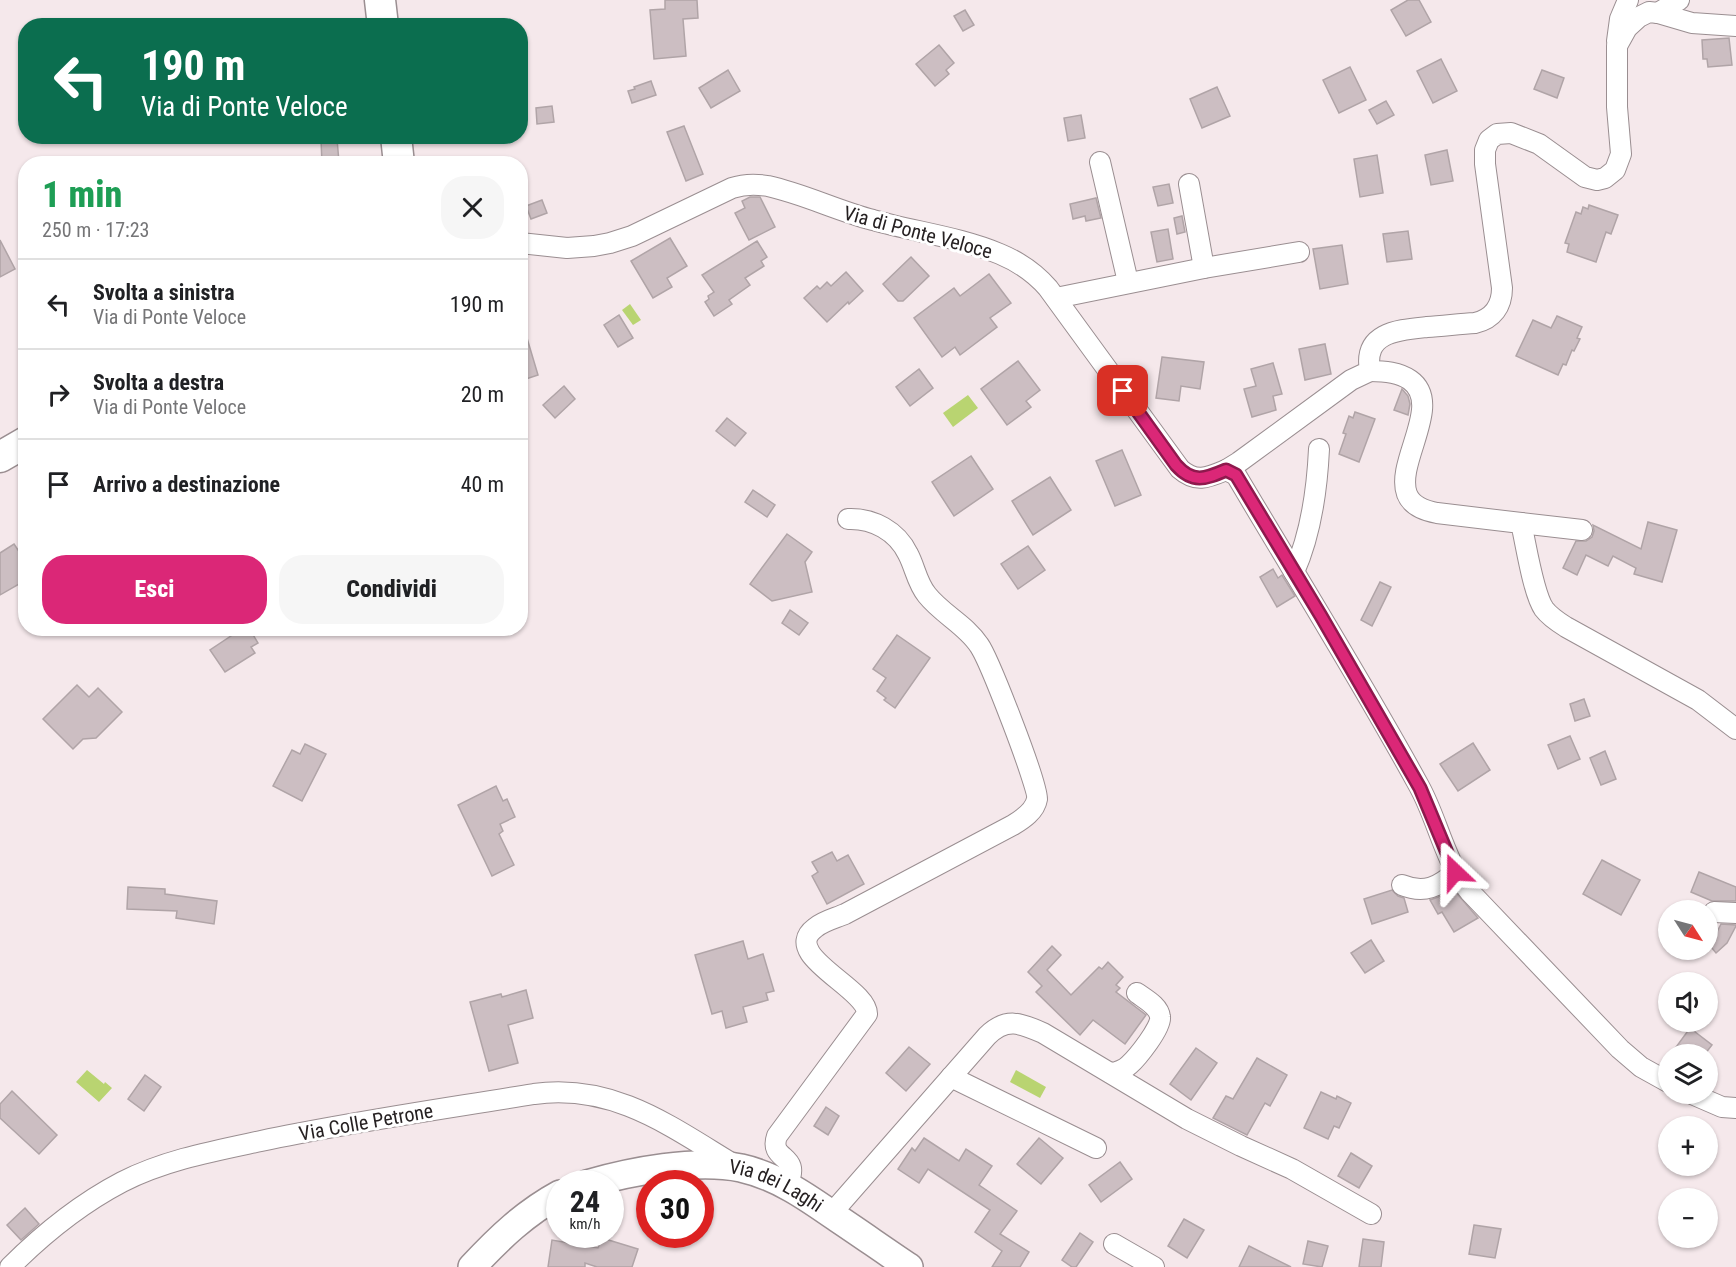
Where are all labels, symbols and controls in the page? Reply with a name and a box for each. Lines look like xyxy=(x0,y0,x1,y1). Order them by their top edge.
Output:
text: 190 m xyxy=(141,41,246,90)
icon: left xyxy=(42,42,120,120)
text: Via di Ponte Veloce xyxy=(141,91,348,123)
text: 1 min xyxy=(42,174,122,216)
button: close xyxy=(441,176,504,239)
street label: Via di Ponte Veloce xyxy=(841,201,995,263)
text: 250 m · 17:23 xyxy=(42,218,149,242)
text: Svolta a sinistra xyxy=(93,280,235,305)
icon: left xyxy=(42,288,75,321)
text: 190 m xyxy=(450,292,504,317)
text: Via di Ponte Veloce xyxy=(93,305,246,329)
pin xyxy=(1097,365,1148,416)
text: Svolta a destra xyxy=(93,370,224,395)
icon: arrive xyxy=(1106,374,1139,407)
icon: right xyxy=(42,378,75,411)
text: 20 m xyxy=(461,382,504,407)
text: Via di Ponte Veloce xyxy=(93,395,246,419)
icon: arrive xyxy=(42,468,75,501)
text: Arrivo a destinazione xyxy=(93,472,280,497)
text: 40 m xyxy=(461,472,504,497)
button: Esci xyxy=(42,555,267,624)
button: Condividi xyxy=(279,555,504,624)
position arrow xyxy=(1423,840,1487,904)
north arrow xyxy=(1658,900,1718,960)
map controls xyxy=(1658,900,1718,1248)
button: sound xyxy=(1658,972,1718,1032)
button: layers xyxy=(1658,1044,1718,1104)
street label: Via Colle Petrone xyxy=(297,1098,435,1146)
button: + xyxy=(1658,1116,1718,1176)
street label: Via dei Laghi xyxy=(728,1154,828,1217)
speed limit sign: 30 xyxy=(636,1170,714,1248)
text: 24 xyxy=(570,1184,600,1219)
button: − xyxy=(1658,1188,1718,1248)
text: km/h xyxy=(570,1215,600,1233)

